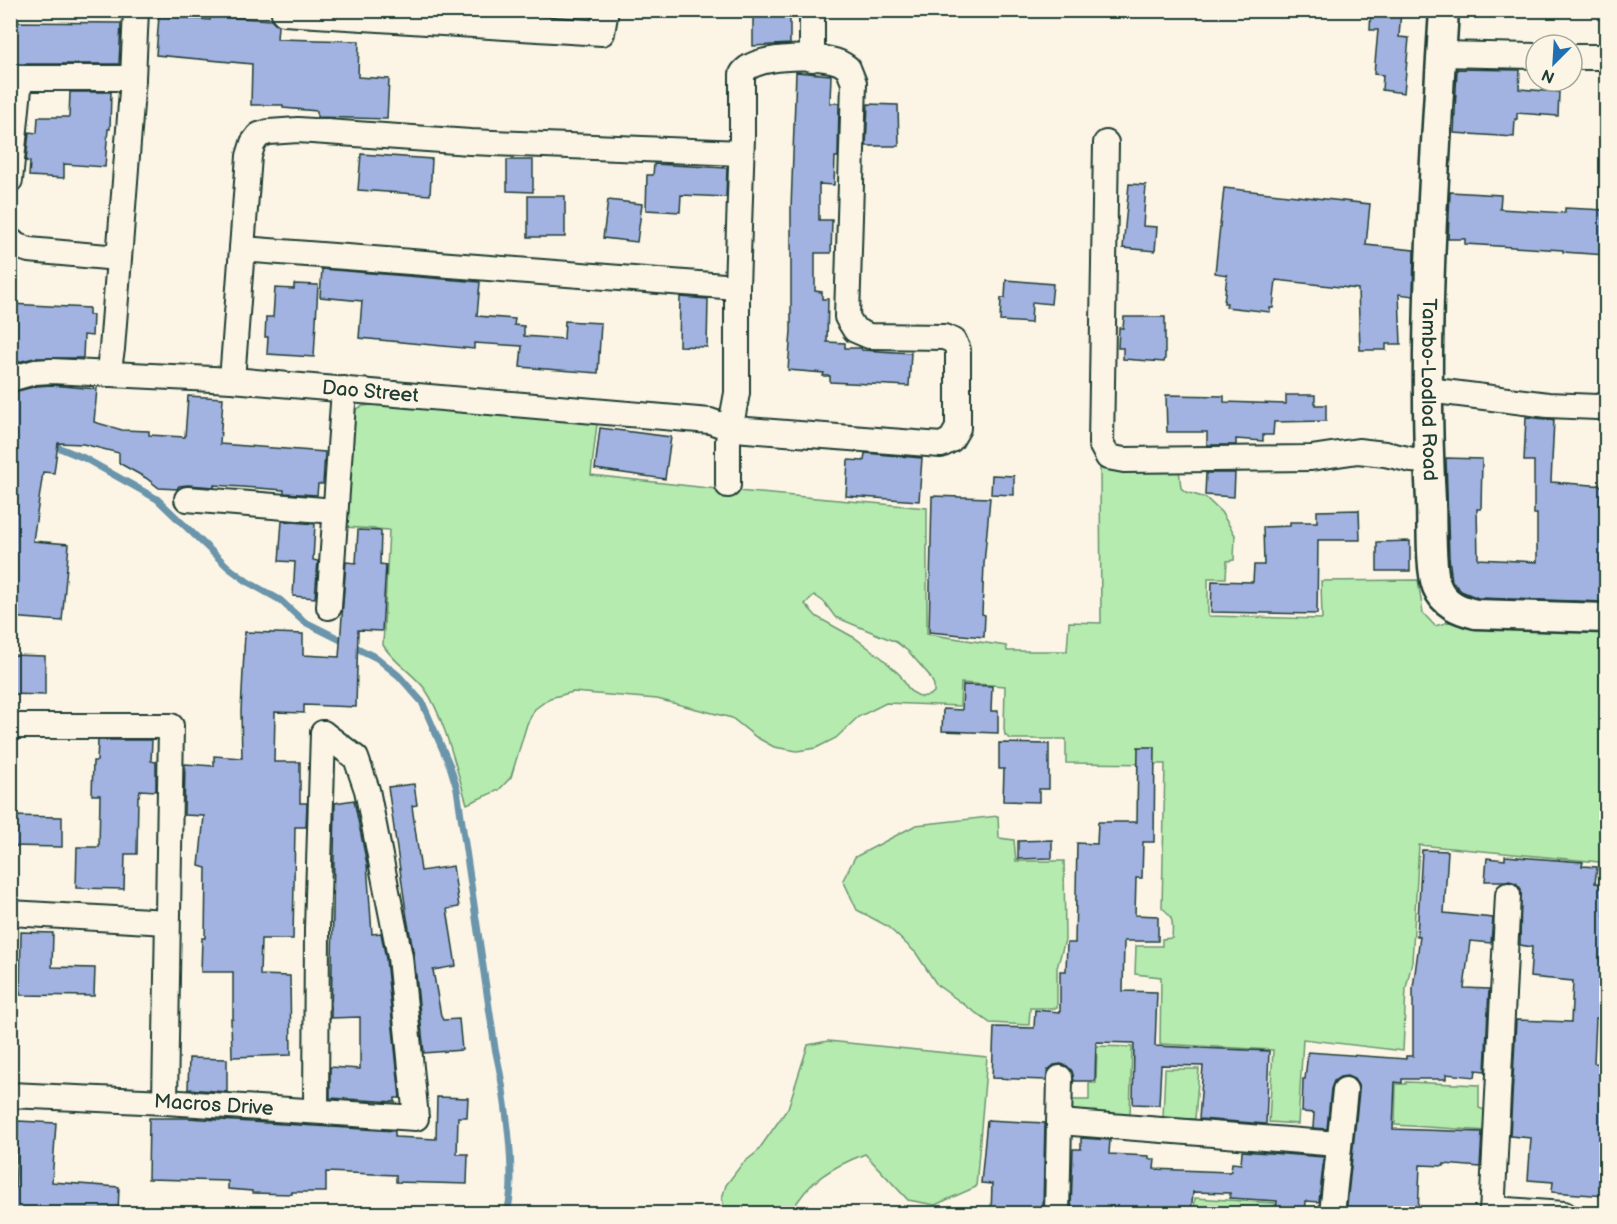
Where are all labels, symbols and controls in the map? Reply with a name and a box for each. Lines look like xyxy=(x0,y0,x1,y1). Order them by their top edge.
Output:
north arrow xyxy=(1524,33,1584,93)
text: N xyxy=(1539,64,1558,86)
street label: Tambo-Lodlod Road xyxy=(1416,298,1442,481)
street label: Dao Street xyxy=(321,376,420,408)
street label: Macros Drive xyxy=(153,1090,274,1121)

